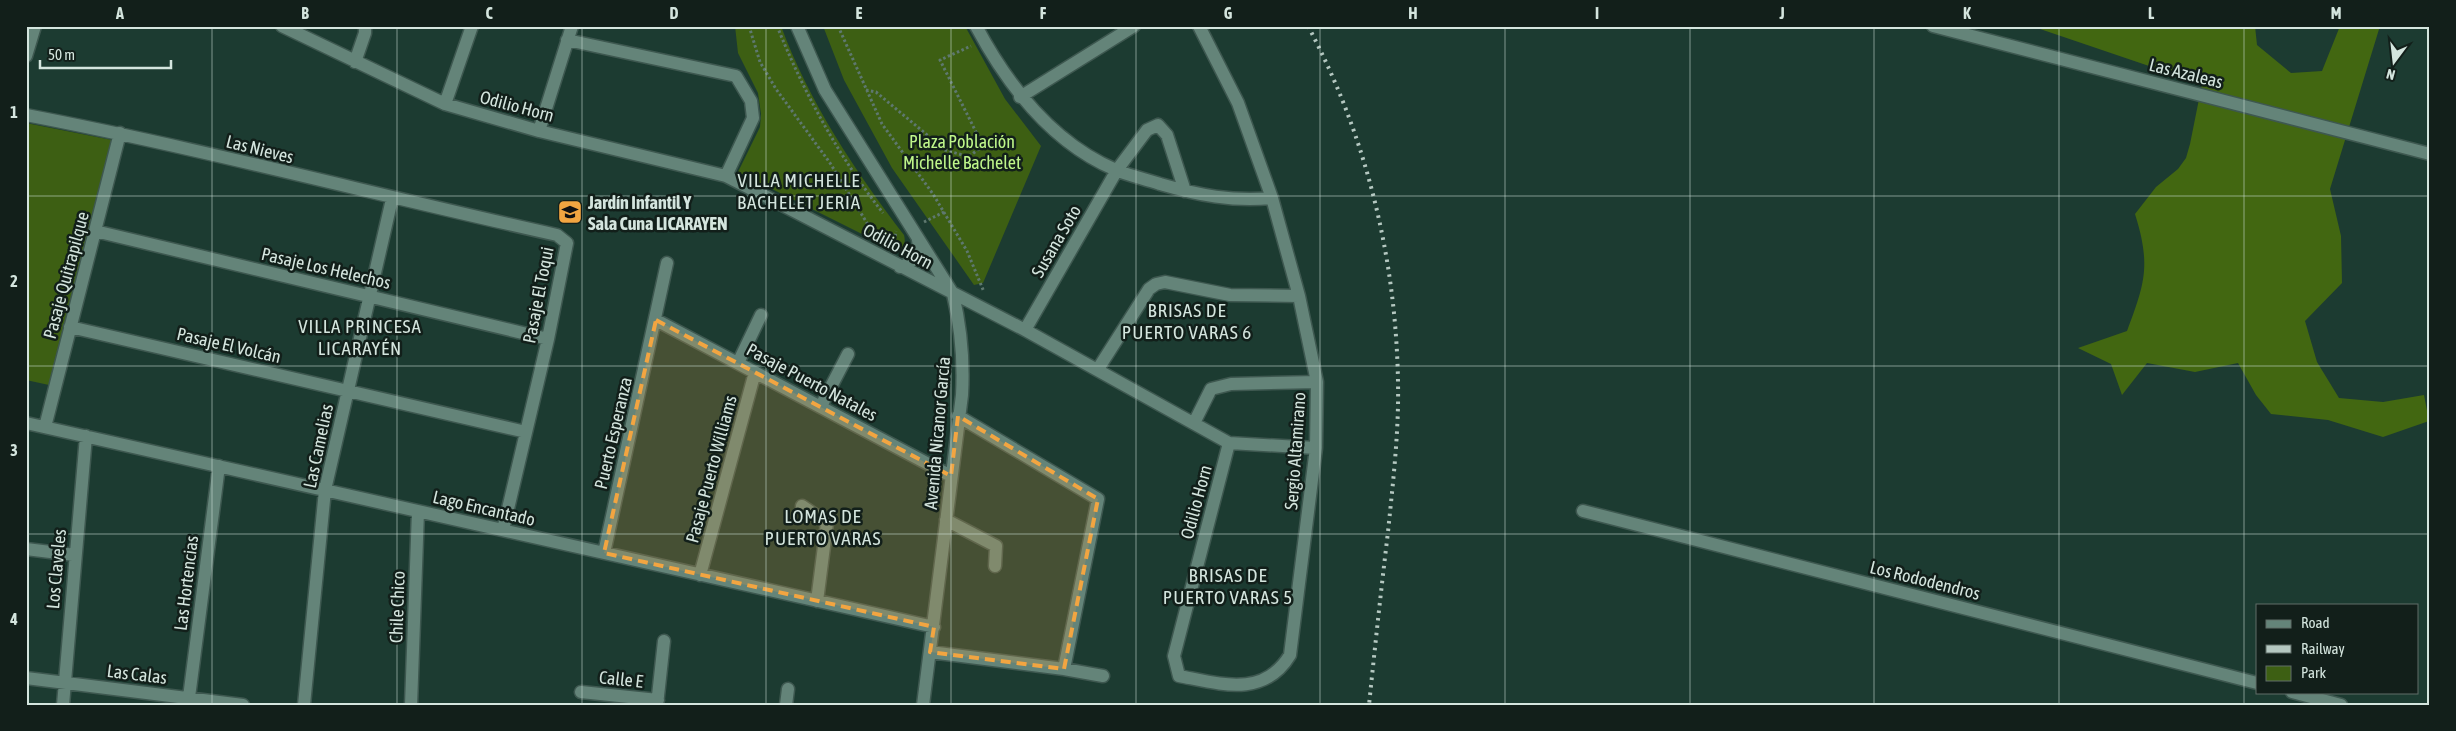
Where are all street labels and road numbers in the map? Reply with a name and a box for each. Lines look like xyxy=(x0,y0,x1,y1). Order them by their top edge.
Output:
street label: Las Azaleas xyxy=(2147,54,2225,92)
street label: Odilio Horn xyxy=(478,86,556,126)
street label: Las Nieves xyxy=(224,131,296,167)
street label: Susana Soto xyxy=(1027,201,1085,281)
street label: Pasaje Quitrapilque xyxy=(39,209,93,341)
street label: Odilio Horn xyxy=(860,219,936,273)
street label: Pasaje Los Helechos xyxy=(259,243,393,293)
street label: Pasaje El Toqui xyxy=(518,245,558,345)
street label: Pasaje El Volcán xyxy=(175,323,283,367)
street label: Pasaje Puerto Natales xyxy=(743,339,881,425)
street label: Avenida Nicanor García xyxy=(920,356,954,510)
street label: Puerto Esperanza xyxy=(590,375,636,491)
street label: Sergio Altamirano xyxy=(1280,391,1310,511)
street label: Pasaje Puerto Williams xyxy=(681,393,741,545)
street label: Las Camelias xyxy=(299,402,337,490)
street label: Odilio Horn xyxy=(1176,463,1216,541)
street label: Lago Encantado xyxy=(431,486,537,530)
street label: Los Claveles xyxy=(42,528,70,610)
street label: Las Hortencias xyxy=(170,534,202,632)
street label: Los Rododendros xyxy=(1868,556,1982,604)
street label: Chile Chico xyxy=(385,571,409,643)
street label: Las Calas xyxy=(106,660,168,688)
street label: Calle E xyxy=(598,666,644,692)

